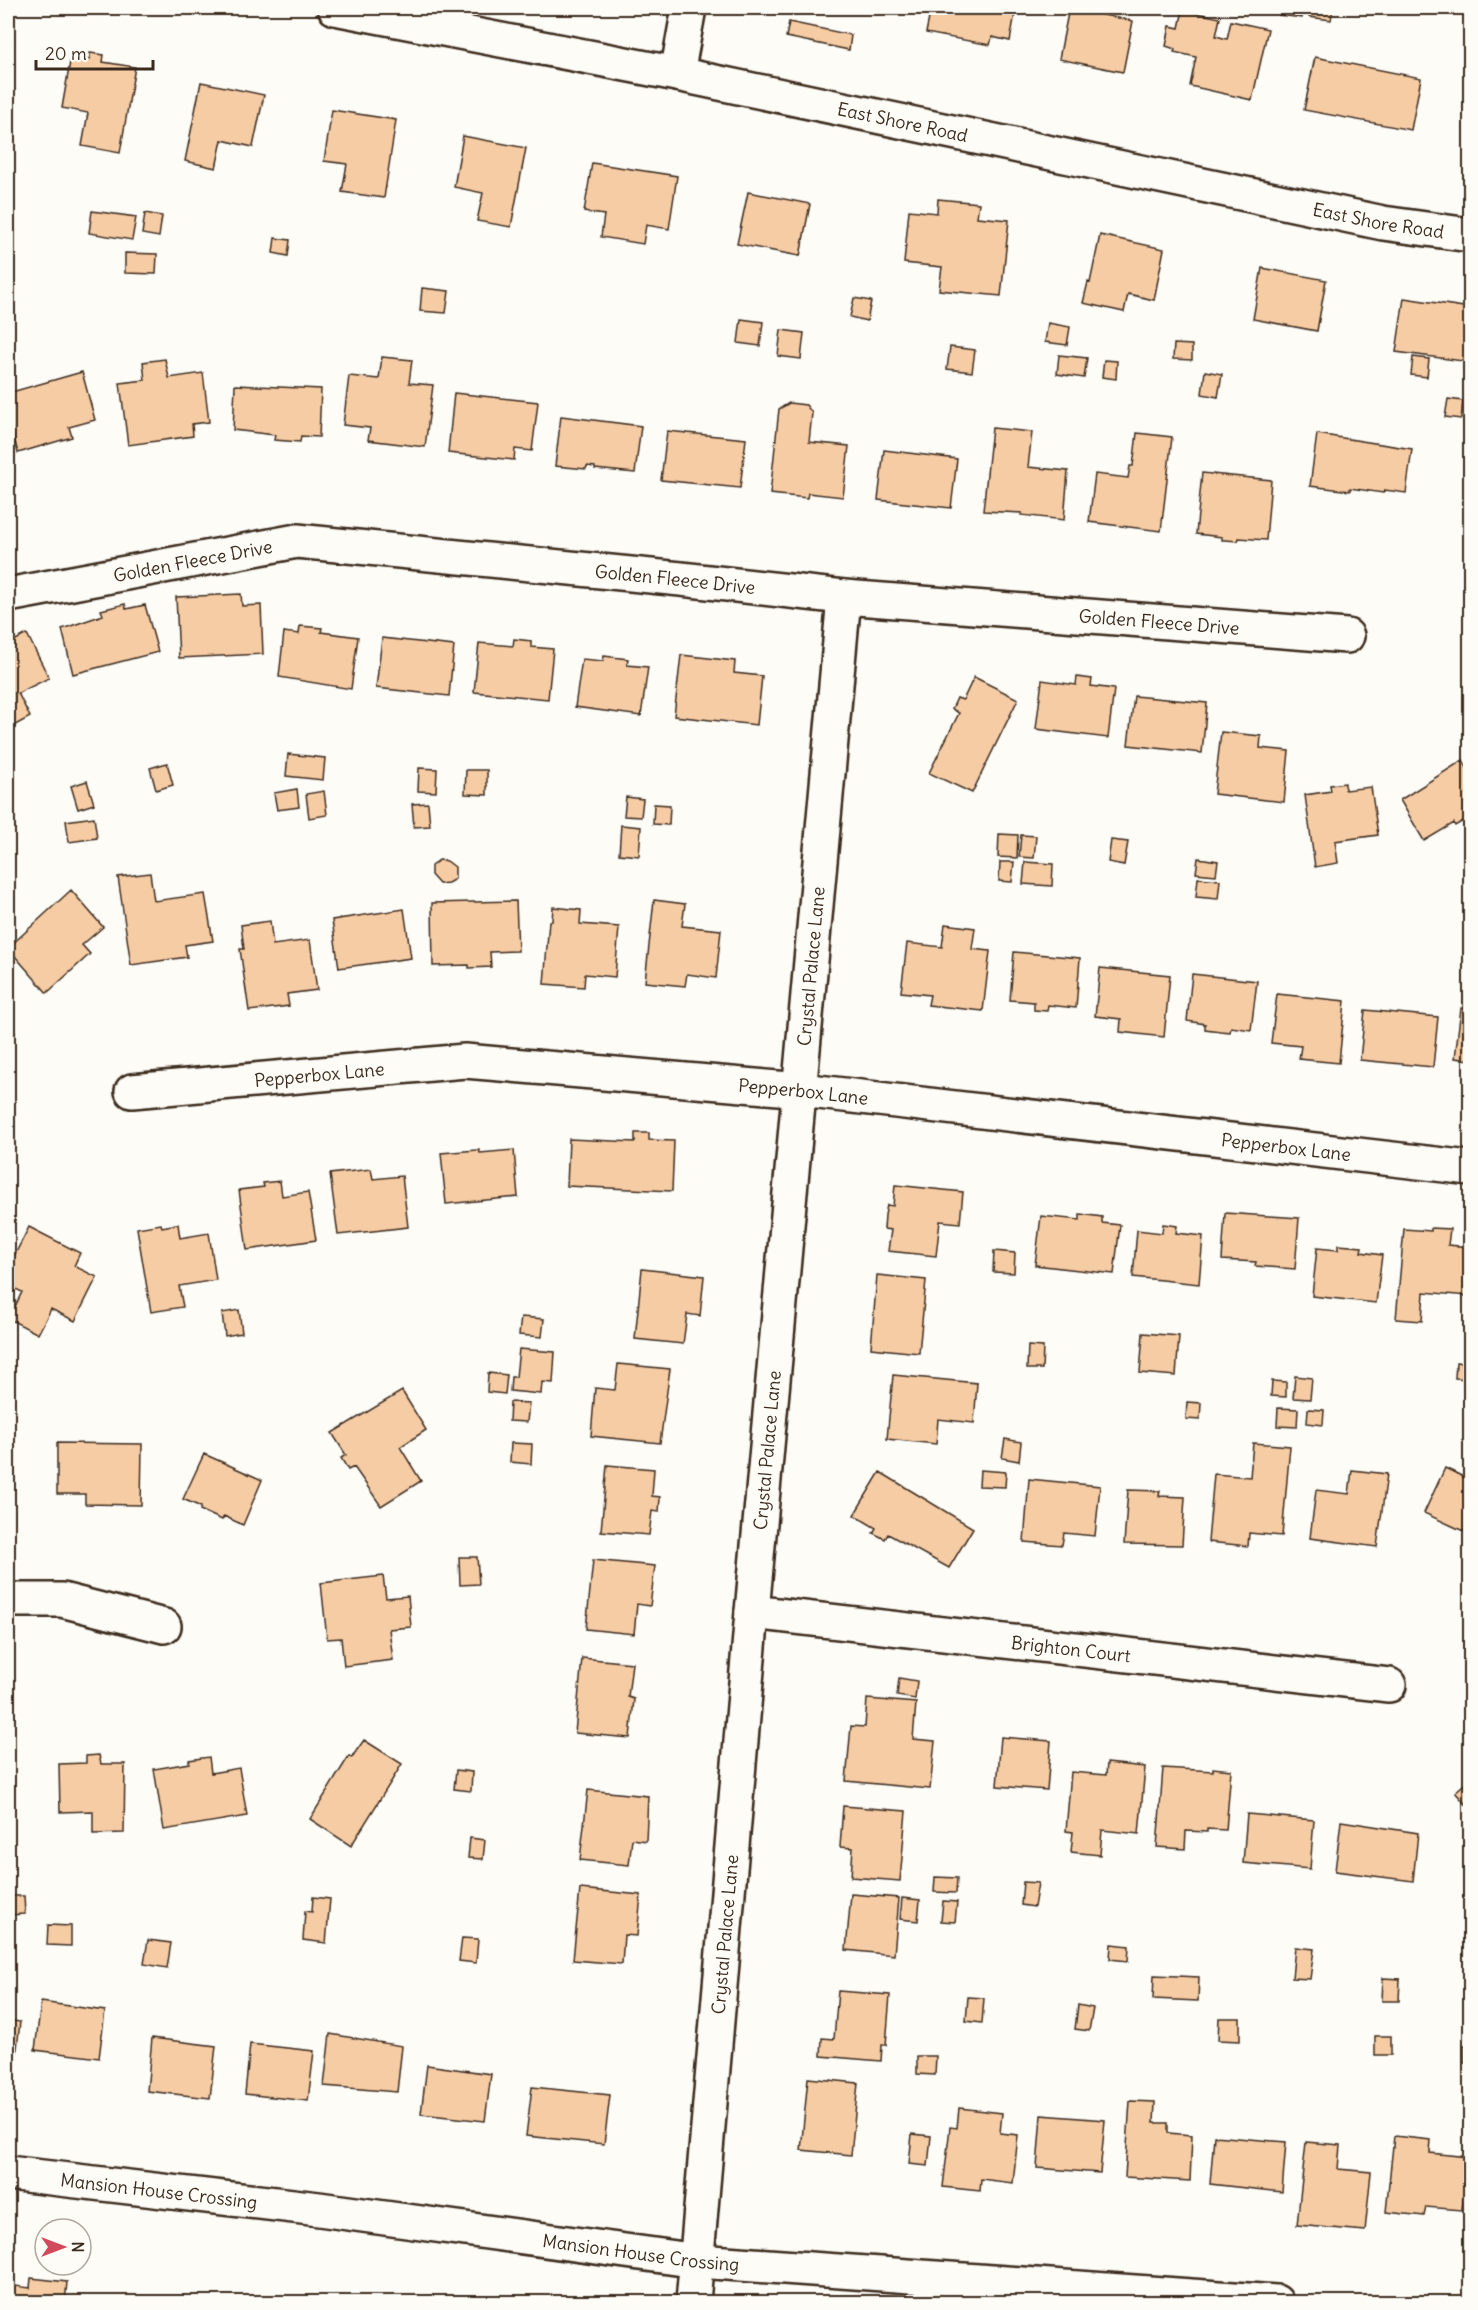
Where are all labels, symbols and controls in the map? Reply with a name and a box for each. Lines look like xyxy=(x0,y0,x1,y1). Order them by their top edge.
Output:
scale bar xyxy=(36,33,153,71)
text: 20 m xyxy=(45,42,87,65)
street label: East Shore Road xyxy=(835,97,970,147)
street label: East Shore Road xyxy=(1311,197,1446,243)
street label: Golden Fleece Drive xyxy=(111,534,274,587)
street label: Golden Fleece Drive xyxy=(594,559,757,599)
street label: Golden Fleece Drive xyxy=(1078,604,1240,639)
street label: Crystal Palace Lane xyxy=(792,885,829,1047)
street label: Pepperbox Lane xyxy=(253,1057,385,1091)
street label: Pepperbox Lane xyxy=(737,1073,870,1109)
street label: Pepperbox Lane xyxy=(1220,1128,1352,1166)
street label: Crystal Palace Lane xyxy=(748,1369,785,1531)
street label: Brighton Court xyxy=(1010,1630,1132,1667)
street label: Crystal Palace Lane xyxy=(706,1854,743,2015)
street label: Mansion House Crossing xyxy=(59,2168,259,2213)
north arrow xyxy=(33,2217,93,2277)
street label: Mansion House Crossing xyxy=(541,2228,740,2275)
text: N xyxy=(68,2241,88,2253)

